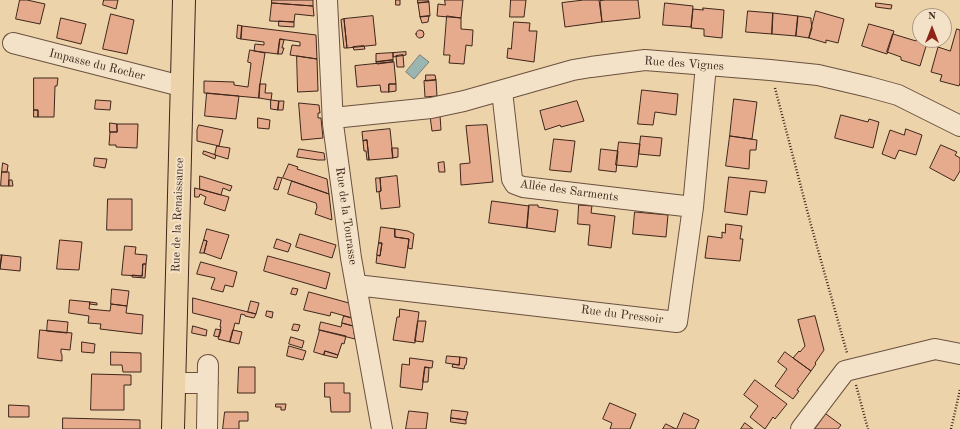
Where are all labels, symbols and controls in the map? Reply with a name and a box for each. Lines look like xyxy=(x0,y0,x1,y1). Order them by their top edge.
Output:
north arrow xyxy=(912,8,952,48)
text: N xyxy=(928,11,936,22)
street label: Impasse du Rocher xyxy=(47,46,147,84)
street label: Rue des Vignes xyxy=(644,54,724,74)
street label: Rue de la Renaissance xyxy=(169,157,187,273)
street label: Rue de la Tourasse xyxy=(332,166,360,266)
street label: Allée des Sarments xyxy=(519,177,619,205)
street label: Rue du Pressoir xyxy=(580,303,664,327)

